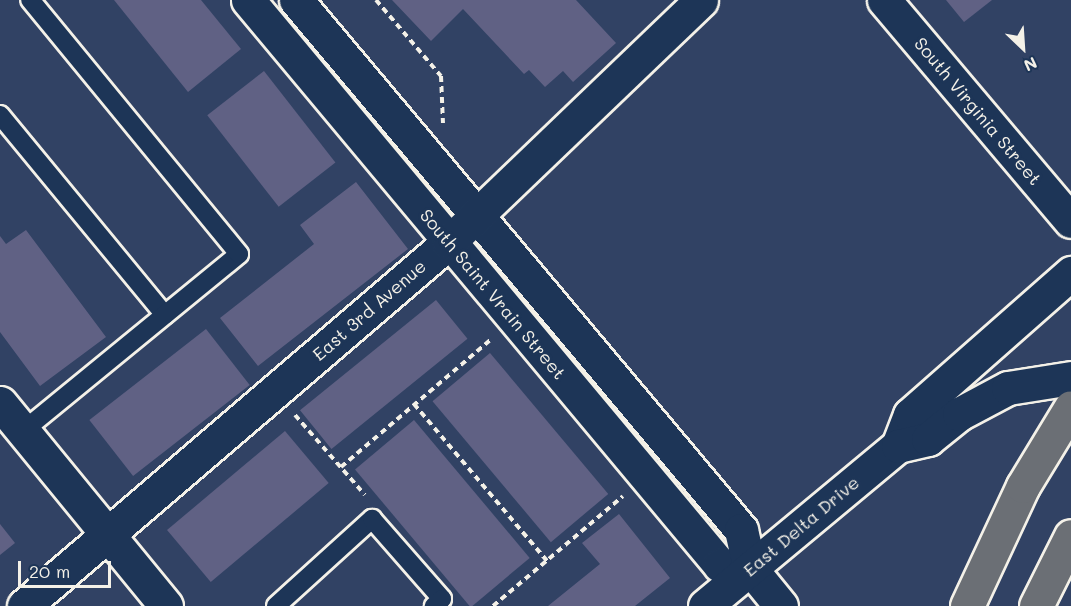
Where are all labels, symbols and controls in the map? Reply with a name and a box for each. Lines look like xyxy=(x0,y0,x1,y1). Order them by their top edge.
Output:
north arrow xyxy=(993,18,1053,78)
street label: South Virginia Street xyxy=(910,33,1046,189)
text: N xyxy=(1021,53,1041,77)
street label: South Saint Vrain Street xyxy=(416,205,570,383)
street label: East 3rd Avenue xyxy=(308,255,430,365)
street label: East Delta Drive xyxy=(739,471,863,581)
scale bar xyxy=(21,549,114,587)
text: 20 m xyxy=(29,559,70,583)

